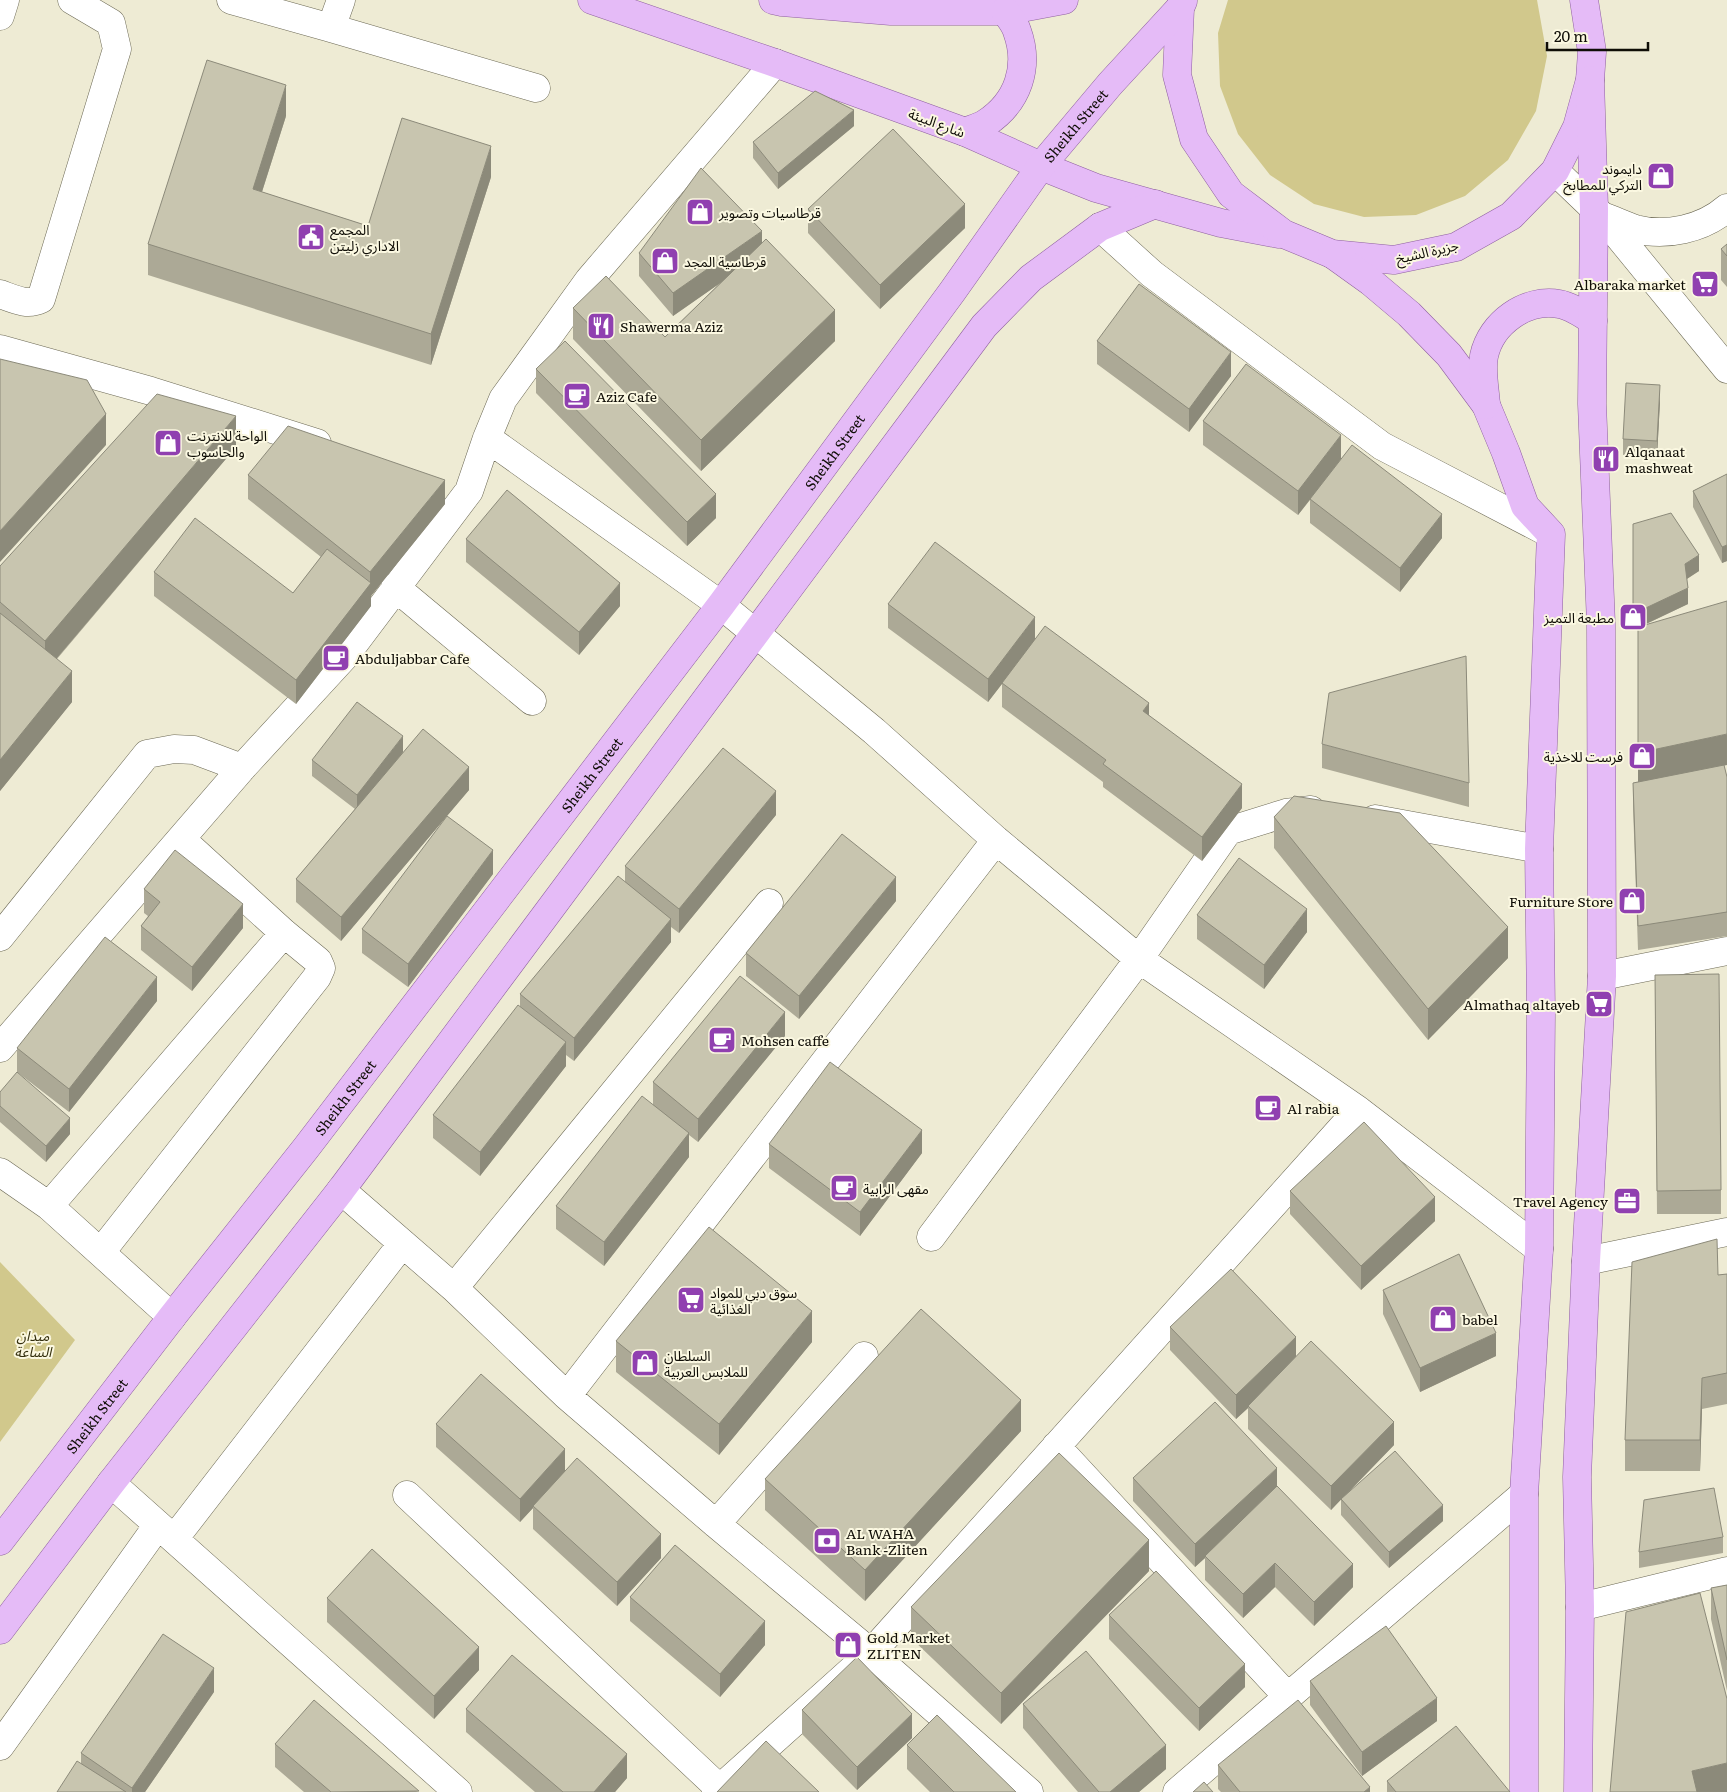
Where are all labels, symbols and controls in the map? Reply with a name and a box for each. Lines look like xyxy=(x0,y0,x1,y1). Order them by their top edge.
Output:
scale bar xyxy=(1547,20,1648,52)
text: 20 m xyxy=(1554,24,1588,47)
street label: Sheikh Street xyxy=(1039,84,1112,166)
street label: شارع البيئة xyxy=(905,103,968,143)
place label: دايموند التركي للمطابخ xyxy=(1563,158,1642,196)
shop icon: دايموند التركي للمطابخ xyxy=(1646,161,1676,191)
shop icon: قرطاسيات وتصوير xyxy=(685,197,715,227)
place label: قرطاسيات وتصوير xyxy=(718,202,821,222)
place label: المجمع الاداري زليتن xyxy=(330,219,399,257)
public building icon: المجمع الاداري زليتن xyxy=(296,222,326,252)
street label: جزيرة الشيخ xyxy=(1393,234,1461,270)
shop icon: قرطاسية المجد xyxy=(650,246,680,276)
place label: قرطاسية المجد xyxy=(684,251,766,271)
supermarket icon: Albaraka market xyxy=(1690,269,1720,299)
place label: Albaraka market xyxy=(1574,274,1686,294)
restaurant icon: Shawerma Aziz xyxy=(586,311,616,341)
place label: Shawerma Aziz xyxy=(620,316,723,336)
cafe icon: Aziz Cafe xyxy=(562,381,592,411)
place label: Aziz Cafe xyxy=(596,386,657,406)
street label: Sheikh Street xyxy=(799,409,869,494)
place label: الواحة للانترنت والحاسوب xyxy=(187,425,267,461)
shop icon: الواحة للانترنت والحاسوب xyxy=(153,428,183,458)
place label: Alqanaat mashweat xyxy=(1625,441,1693,477)
restaurant icon: Alqanaat mashweat xyxy=(1591,444,1621,474)
shop icon: مطبعة التميز xyxy=(1618,602,1648,632)
place label: مطبعة التميز xyxy=(1543,607,1614,627)
cafe icon: Abduljabbar Cafe xyxy=(321,643,351,673)
place label: Abduljabbar Cafe xyxy=(355,648,469,668)
street label: Sheikh Street xyxy=(556,732,627,817)
shop icon: فرست للاخذية xyxy=(1627,741,1657,771)
place label: فرست للاخذية xyxy=(1544,746,1623,766)
shop icon: Furniture Store xyxy=(1617,886,1647,916)
place label: Furniture Store xyxy=(1509,891,1613,911)
supermarket icon: Almathaq altayeb xyxy=(1584,989,1614,1019)
place label: Almathaq altayeb xyxy=(1463,994,1580,1014)
cafe icon: Mohsen caffe xyxy=(707,1025,737,1055)
place label: Mohsen caffe xyxy=(741,1030,829,1050)
street label: Sheikh Street xyxy=(309,1055,380,1139)
cafe icon: Al rabia xyxy=(1253,1093,1283,1123)
place label: Al rabia xyxy=(1287,1098,1340,1118)
cafe icon: مقهى الرابية xyxy=(829,1173,859,1203)
place label: مقهى الرابية xyxy=(863,1178,929,1198)
office icon: Travel Agency xyxy=(1612,1186,1642,1216)
place label: Travel Agency xyxy=(1513,1191,1609,1211)
place label: سوق دبي للمواد الغذائية xyxy=(710,1282,797,1318)
supermarket icon: سوق دبي للمواد الغذائية xyxy=(676,1285,706,1315)
shop icon: babel xyxy=(1428,1304,1458,1334)
place label: babel xyxy=(1462,1309,1498,1329)
park label: ميدان الساعة xyxy=(15,1325,53,1361)
place label: السلطان للملابس العربية xyxy=(664,1345,748,1381)
shop icon: السلطان للملابس العربية xyxy=(630,1348,660,1378)
street label: Sheikh Street xyxy=(61,1374,132,1458)
place label: AL WAHA Bank -Zliten xyxy=(846,1523,928,1559)
bank icon: AL WAHA Bank -Zliten xyxy=(812,1526,842,1556)
place label: Gold Market ZLITEN xyxy=(867,1627,950,1663)
shop icon: Gold Market ZLITEN xyxy=(833,1630,863,1660)

